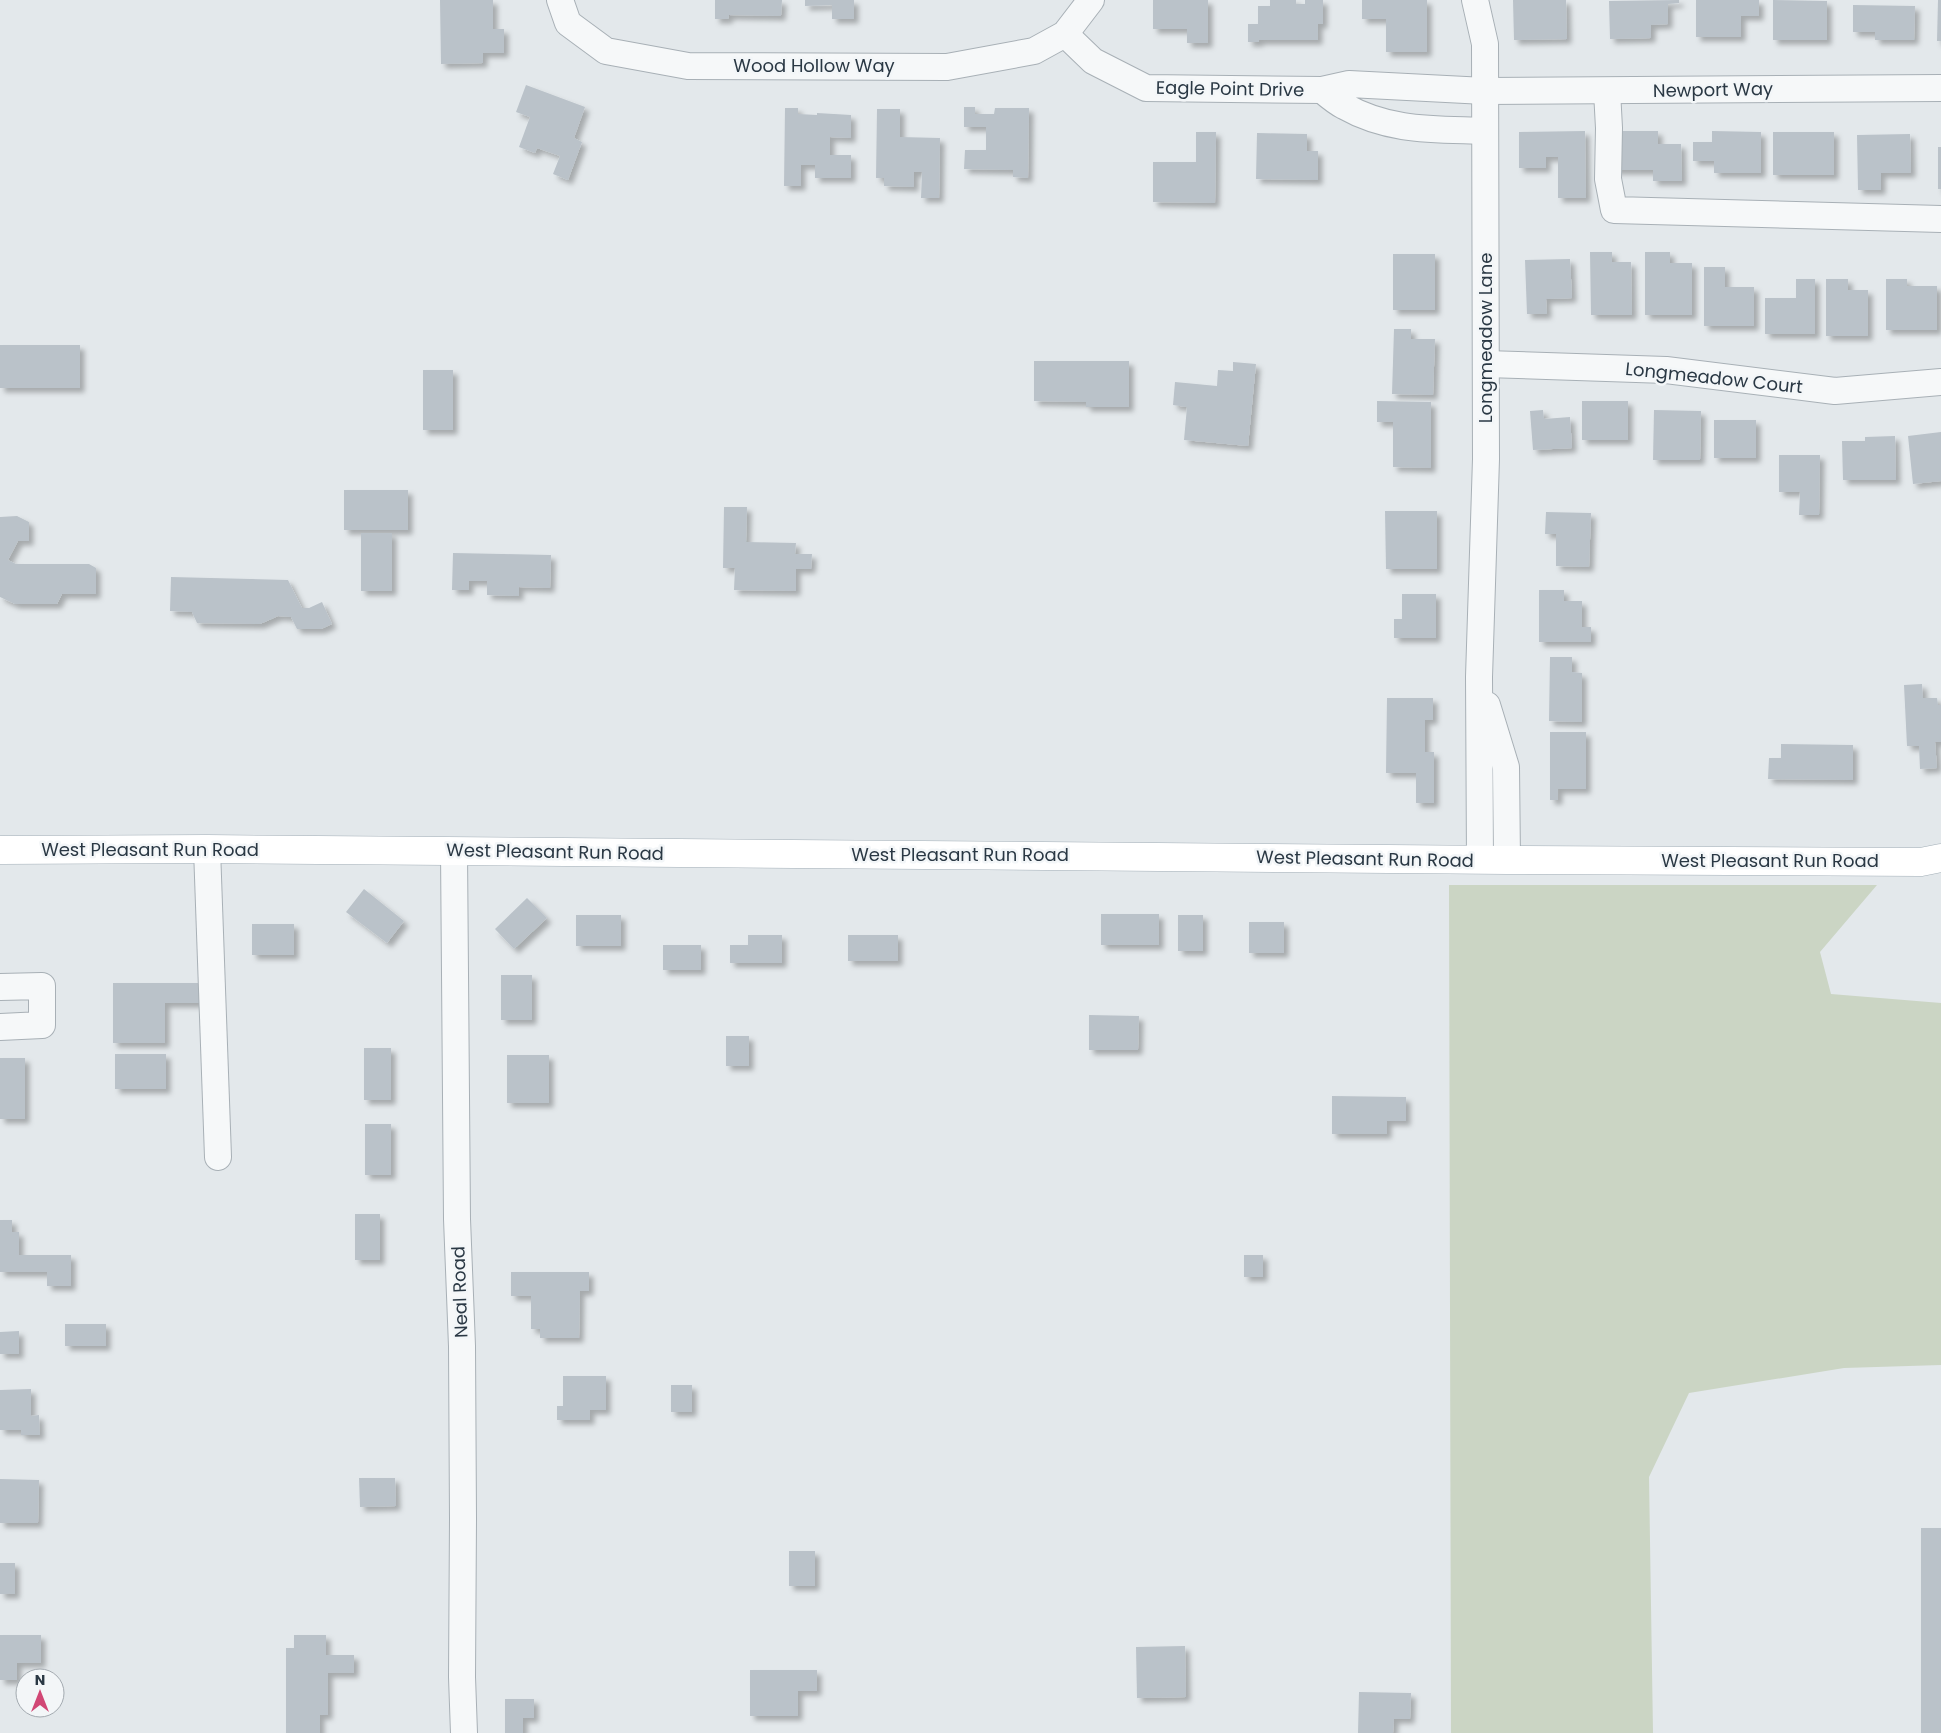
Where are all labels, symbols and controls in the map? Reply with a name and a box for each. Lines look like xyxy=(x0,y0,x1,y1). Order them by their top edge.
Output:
street label: Wood Hollow Way xyxy=(733,53,895,78)
street label: Eagle Point Drive xyxy=(1156,75,1304,102)
street label: Newport Way xyxy=(1653,76,1773,103)
street label: Longmeadow Lane xyxy=(1473,253,1498,423)
street label: Longmeadow Court xyxy=(1624,356,1804,399)
street label: West Pleasant Run Road xyxy=(41,837,259,862)
street label: West Pleasant Run Road xyxy=(446,837,664,866)
street label: West Pleasant Run Road xyxy=(851,842,1069,867)
street label: West Pleasant Run Road xyxy=(1256,844,1474,873)
street label: West Pleasant Run Road xyxy=(1661,848,1879,873)
street label: Neal Road xyxy=(445,1246,474,1338)
north arrow xyxy=(15,1668,65,1718)
text: N xyxy=(35,1670,45,1690)

